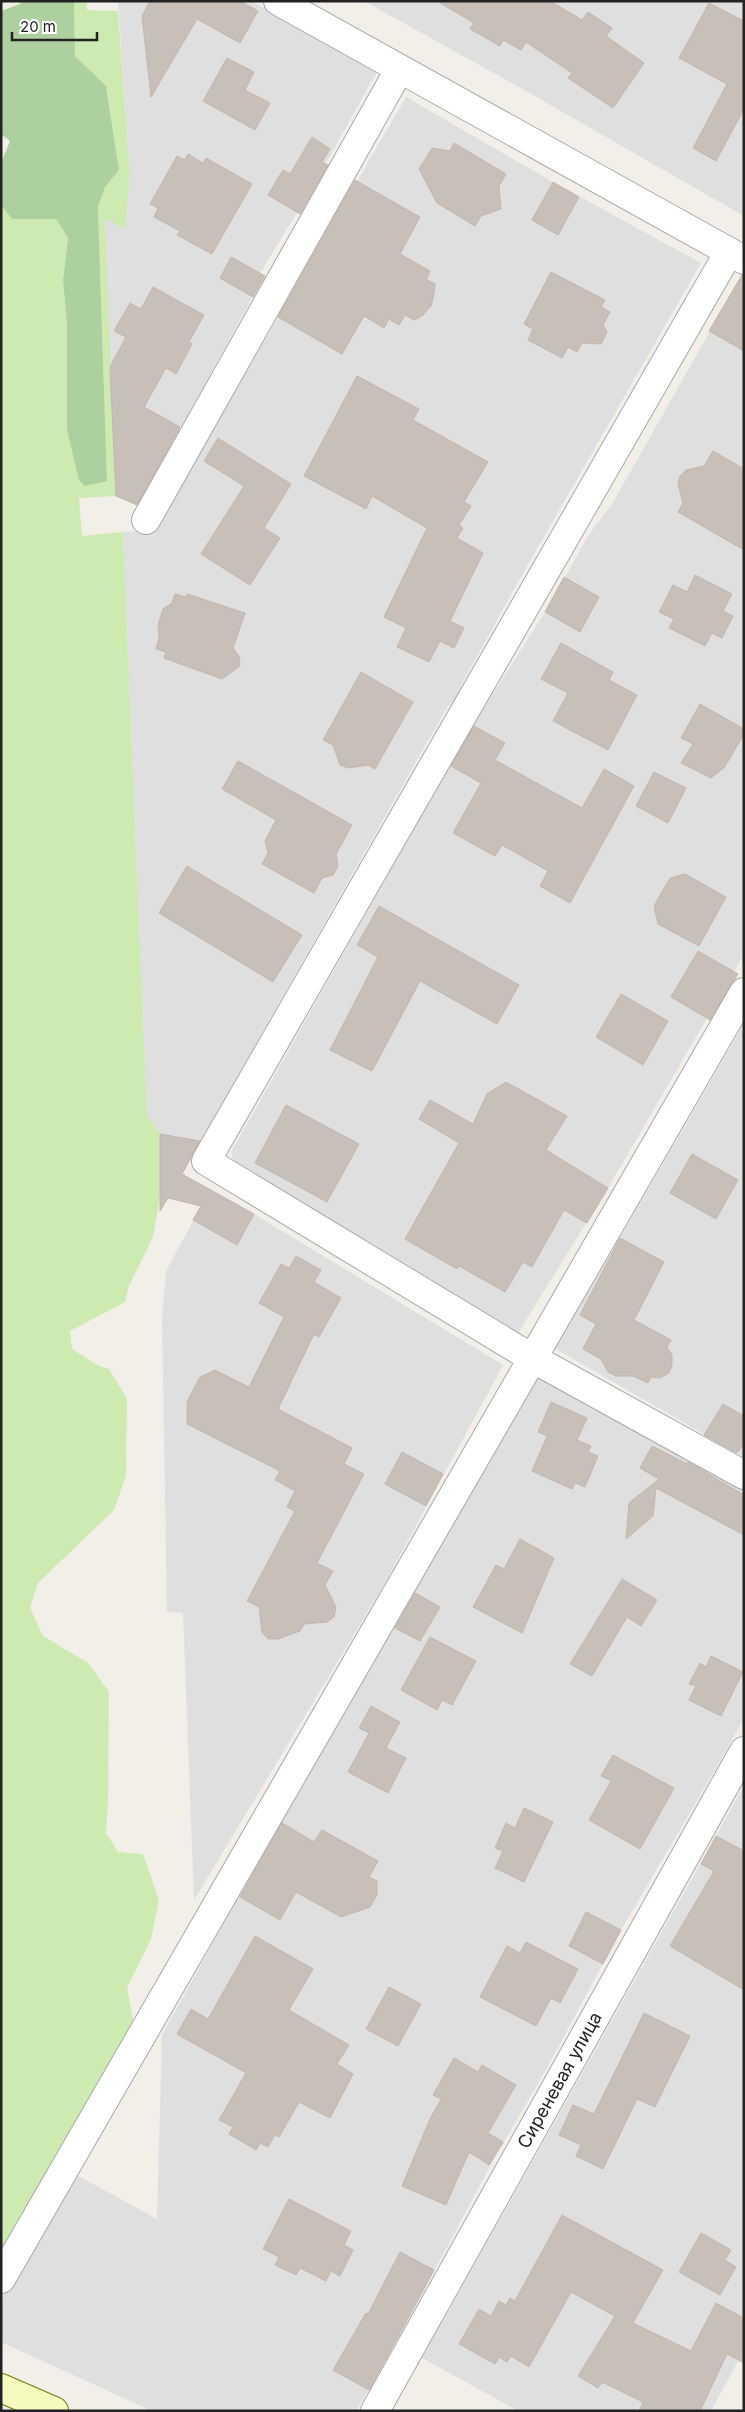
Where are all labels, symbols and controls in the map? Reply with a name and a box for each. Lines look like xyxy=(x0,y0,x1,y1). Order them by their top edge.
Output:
scale bar xyxy=(12,10,98,42)
text: 20 m xyxy=(20,17,56,36)
street label: Сиреневая улица xyxy=(513,2008,606,2152)

